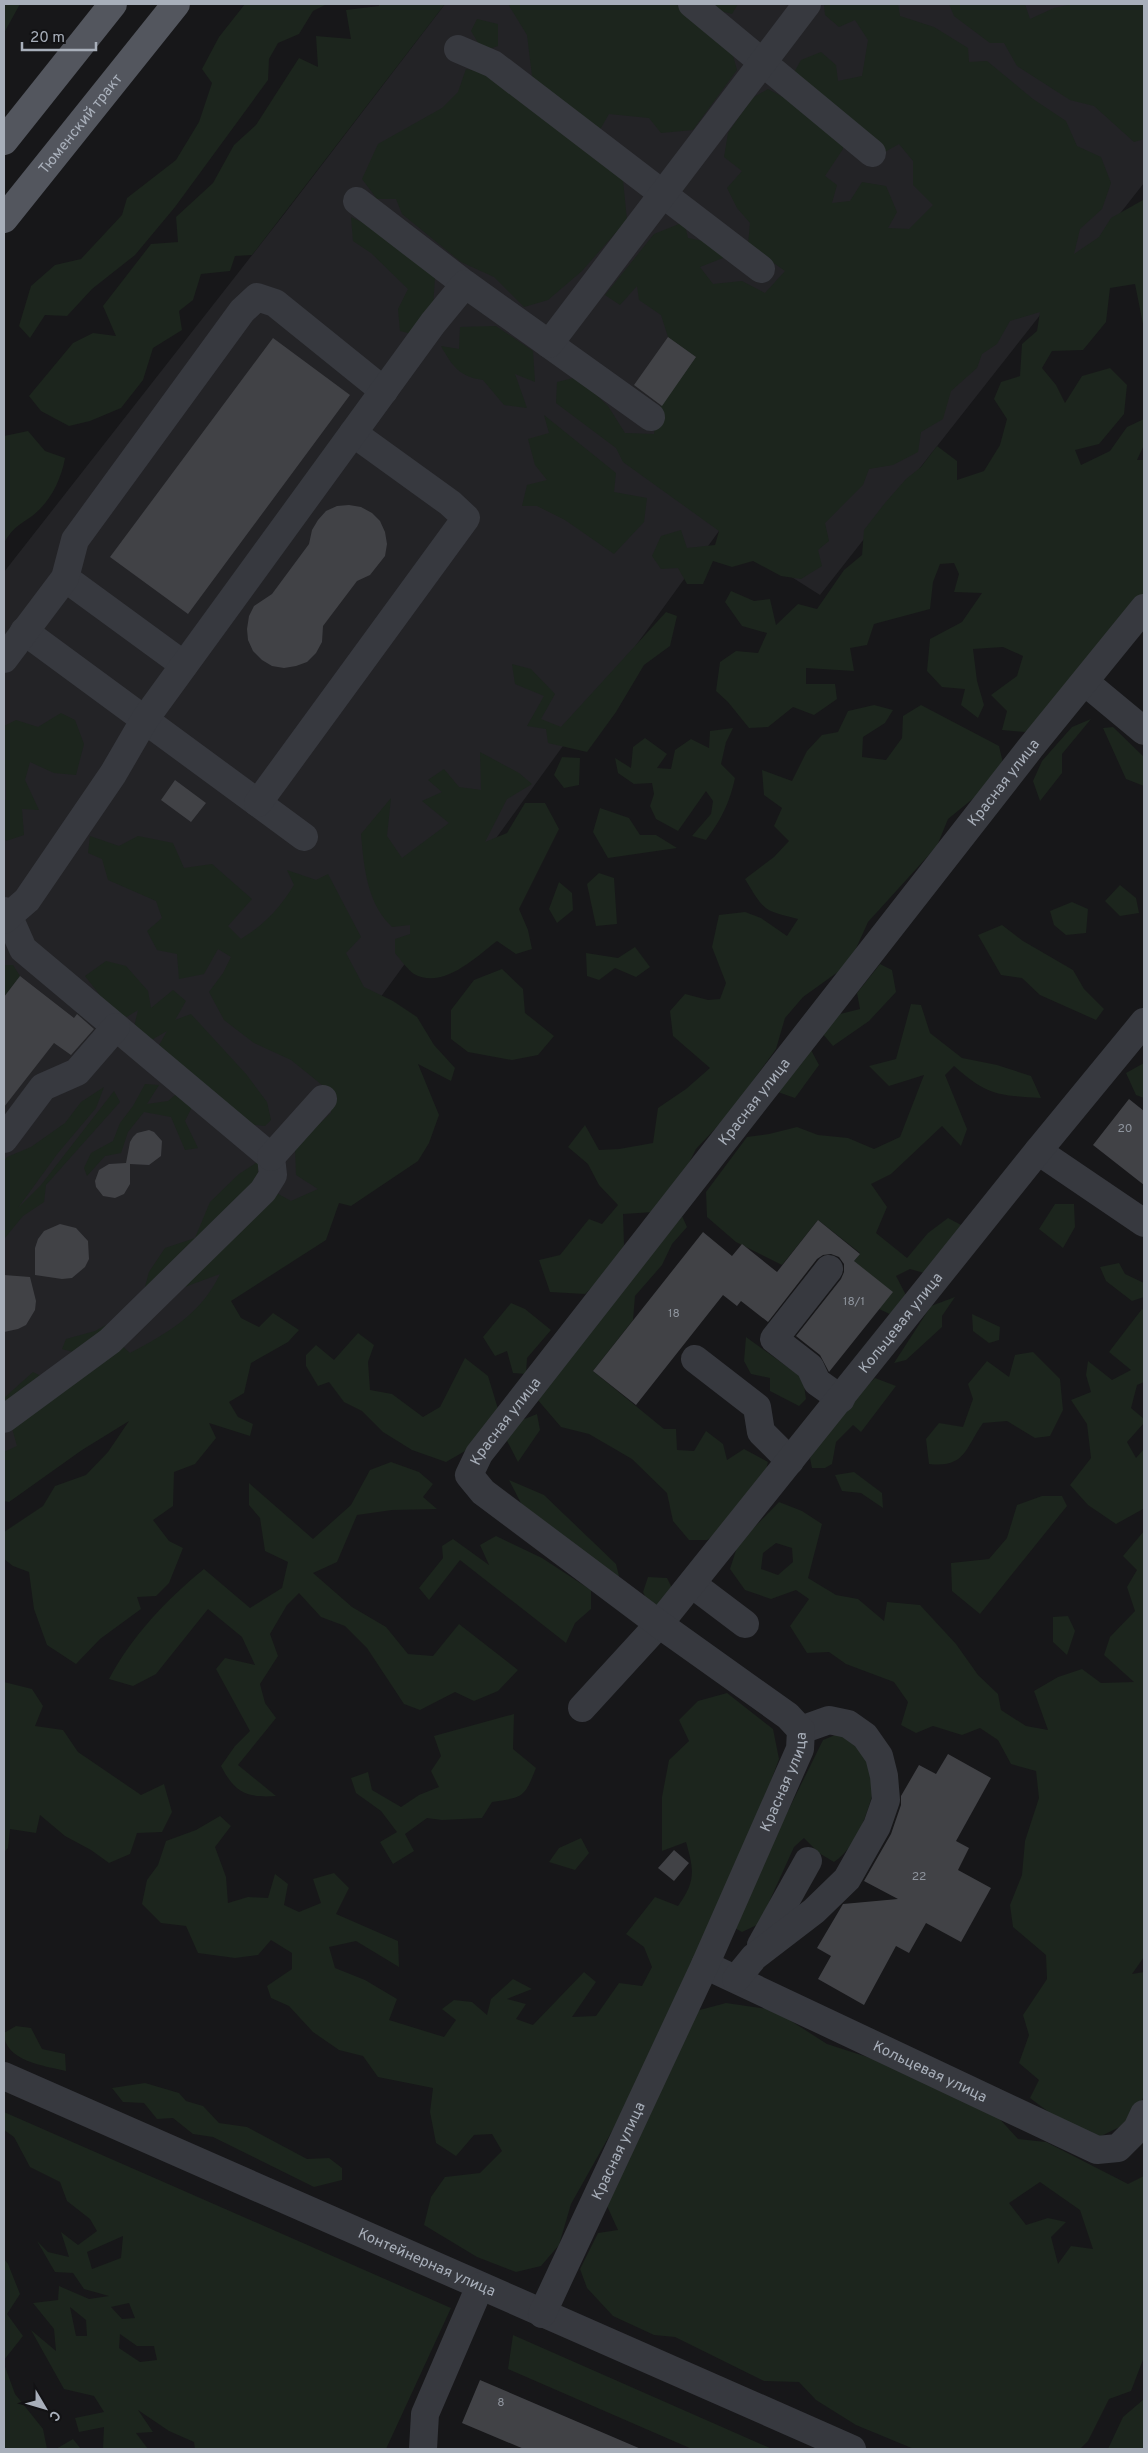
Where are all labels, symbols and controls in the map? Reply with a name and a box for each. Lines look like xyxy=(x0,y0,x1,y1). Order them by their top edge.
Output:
scale bar xyxy=(22,20,96,52)
text: 20 m xyxy=(30,29,65,48)
street label: Тюменский тракт xyxy=(35,70,127,179)
street label: Красная улица xyxy=(964,736,1045,831)
street label: Красная улица xyxy=(715,1055,795,1150)
house number: 20 xyxy=(1117,1121,1133,1137)
street label: Кольцевая улица xyxy=(855,1269,948,1378)
house number: 18/1 xyxy=(843,1294,865,1310)
house number: 18 xyxy=(668,1306,680,1322)
street label: Красная улица xyxy=(467,1374,546,1469)
street label: Красная улица xyxy=(757,1732,812,1835)
house number: 22 xyxy=(912,1869,926,1885)
street label: Кольцевая улица xyxy=(869,2038,990,2108)
street label: Красная улица xyxy=(588,2099,651,2204)
street label: Контейнерная улица xyxy=(354,2225,498,2302)
north arrow xyxy=(20,2383,70,2433)
house number: 8 xyxy=(497,2395,505,2411)
text: С xyxy=(45,2406,64,2424)

